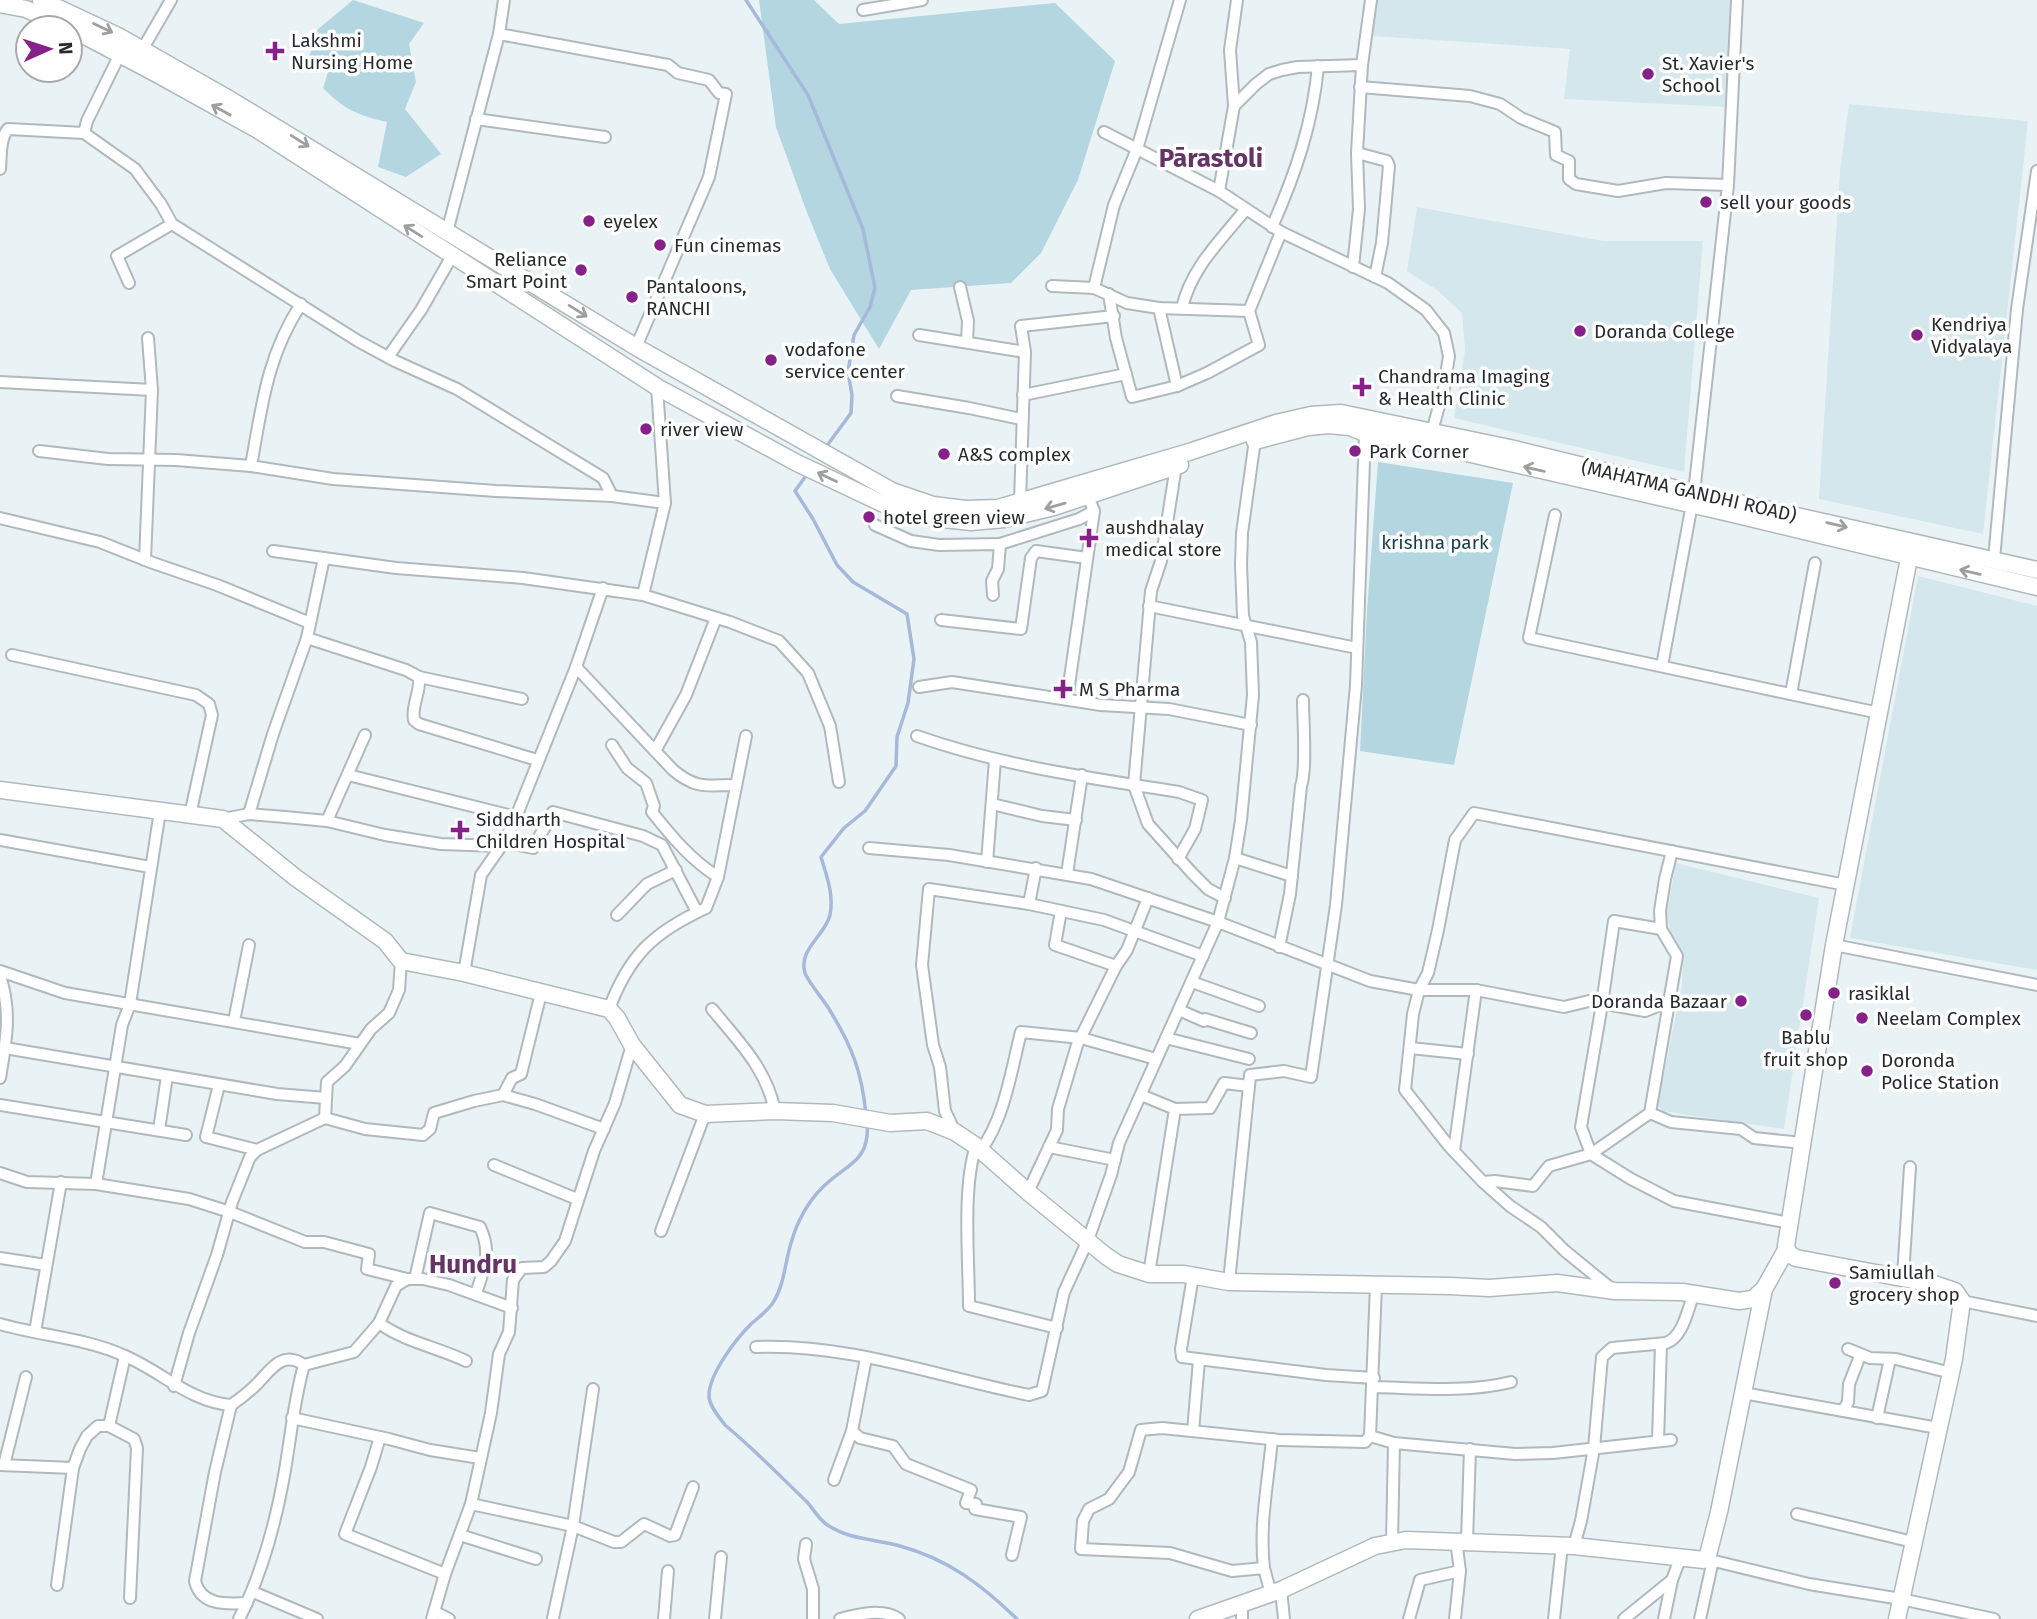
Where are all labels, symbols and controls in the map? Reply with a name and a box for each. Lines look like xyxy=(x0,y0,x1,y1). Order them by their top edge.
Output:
north arrow xyxy=(14,14,84,84)
one-way arrow xyxy=(92,22,113,36)
place label: Lakshmi Nursing Home xyxy=(291,29,413,74)
text: N xyxy=(54,41,77,55)
marker: Lakshmi Nursing Home xyxy=(265,41,285,61)
place label: St. Xavier's School xyxy=(1662,52,1755,97)
marker: St. Xavier's School xyxy=(1640,66,1656,82)
one-way arrow xyxy=(211,103,232,116)
one-way arrow xyxy=(290,134,309,149)
district label: Pārastoli xyxy=(1159,143,1263,174)
place label: sell your goods xyxy=(1720,191,1851,214)
marker: sell your goods xyxy=(1698,194,1714,210)
place label: eyelex xyxy=(603,210,659,233)
marker: eyelex xyxy=(581,213,597,229)
one-way arrow xyxy=(404,224,423,239)
place label: Fun cinemas xyxy=(674,234,781,257)
marker: Fun cinemas xyxy=(652,237,668,253)
place label: Reliance Smart Point xyxy=(466,248,567,293)
marker: Reliance Smart Point xyxy=(573,262,589,278)
place label: Pantaloons, RANCHI xyxy=(646,275,747,320)
marker: Pantaloons, RANCHI xyxy=(624,289,640,305)
one-way arrow xyxy=(567,305,587,319)
place label: Kendriya Vidyalaya xyxy=(1931,313,2012,358)
place label: Doranda College xyxy=(1594,320,1735,343)
marker: Doranda College xyxy=(1572,323,1588,339)
marker: Kendriya Vidyalaya xyxy=(1909,327,1925,343)
place label: vodafone service center xyxy=(785,338,905,383)
marker: vodafone service center xyxy=(763,352,779,368)
place label: Chandrama Imaging & Health Clinic xyxy=(1378,365,1549,410)
marker: Chandrama Imaging & Health Clinic xyxy=(1352,377,1372,397)
place label: river view xyxy=(660,418,744,441)
marker: river view xyxy=(638,421,654,437)
place label: Park Corner xyxy=(1369,440,1470,463)
place label: A&S complex xyxy=(958,443,1071,466)
marker: Park Corner xyxy=(1347,443,1363,459)
marker: A&S complex xyxy=(936,446,952,462)
street label: (MAHATMA GANDHI ROAD) xyxy=(1579,455,1799,527)
one-way arrow xyxy=(1524,462,1546,475)
one-way arrow xyxy=(817,470,838,483)
one-way arrow xyxy=(1044,501,1066,514)
place label: hotel green view xyxy=(883,506,1025,529)
marker: hotel green view xyxy=(861,509,877,525)
place label: aushdhalay medical store xyxy=(1105,516,1222,561)
one-way arrow xyxy=(1825,519,1848,533)
marker: aushdhalay medical store xyxy=(1079,528,1099,548)
park label: krishna park xyxy=(1381,531,1489,554)
one-way arrow xyxy=(1960,564,1982,577)
place label: M S Pharma xyxy=(1079,678,1180,701)
marker: M S Pharma xyxy=(1053,679,1073,699)
place label: Siddharth Children Hospital xyxy=(476,808,625,853)
marker: Siddharth Children Hospital xyxy=(450,820,470,840)
place label: rasiklal xyxy=(1848,982,1910,1005)
marker: rasiklal xyxy=(1826,985,1842,1001)
place label: Doranda Bazaar xyxy=(1591,990,1728,1013)
marker: Doranda Bazaar xyxy=(1733,993,1749,1009)
marker: Bablu fruit shop xyxy=(1798,1007,1814,1023)
place label: Neelam Complex xyxy=(1876,1007,2021,1030)
marker: Neelam Complex xyxy=(1854,1010,1870,1026)
place label: Bablu fruit shop xyxy=(1764,1026,1848,1071)
place label: Doronda Police Station xyxy=(1881,1049,1999,1094)
marker: Doronda Police Station xyxy=(1859,1063,1875,1079)
district label: Hundru xyxy=(429,1249,517,1280)
place label: Samiullah grocery shop xyxy=(1849,1261,1960,1306)
marker: Samiullah grocery shop xyxy=(1827,1275,1843,1291)

